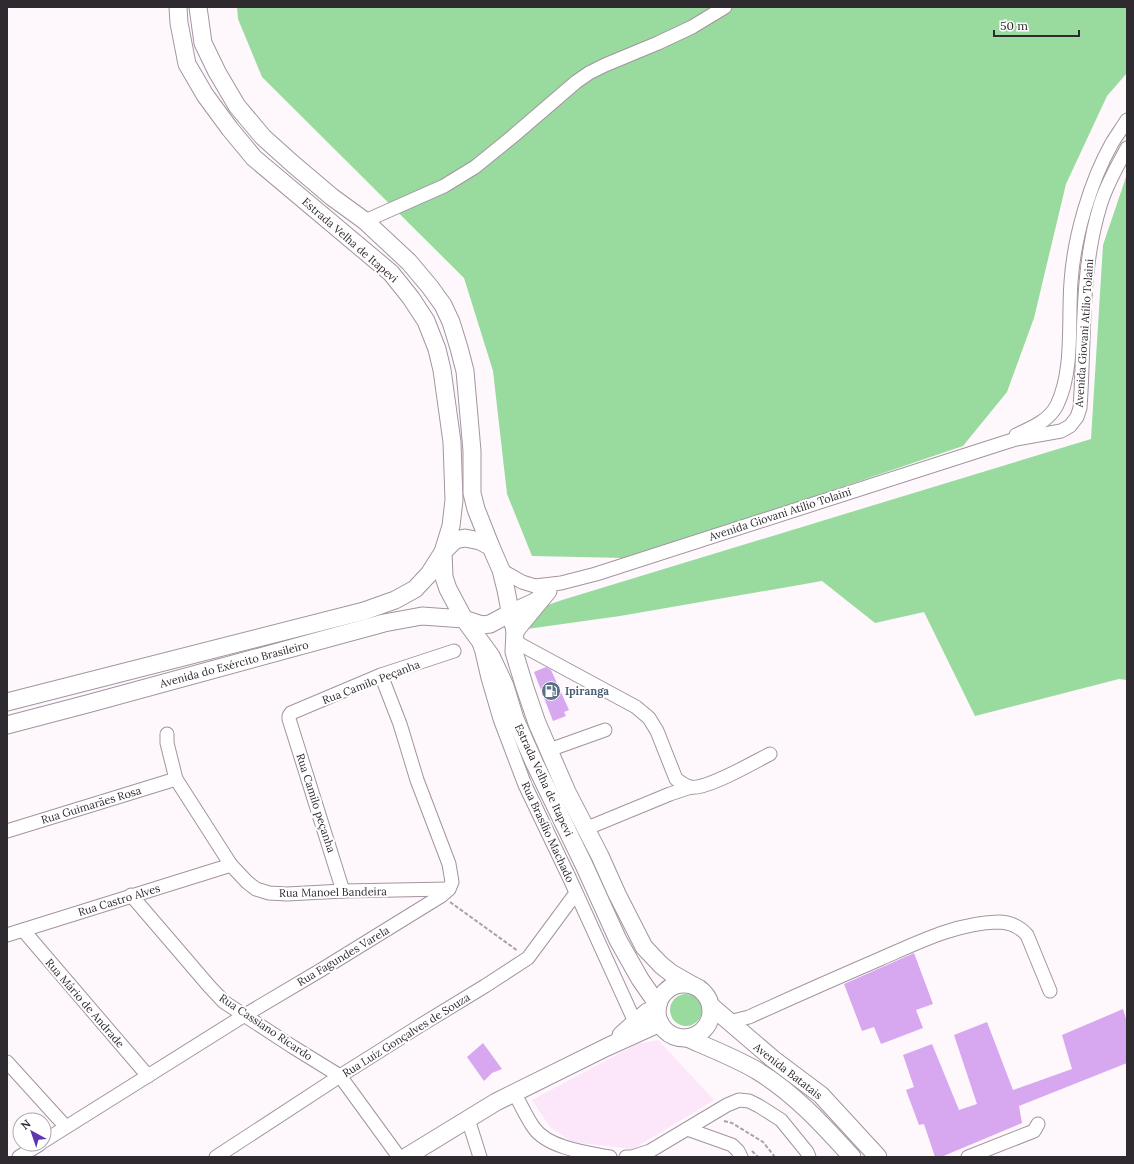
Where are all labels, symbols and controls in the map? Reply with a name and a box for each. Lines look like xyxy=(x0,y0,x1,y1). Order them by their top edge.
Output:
scale bar xyxy=(994,12,1079,38)
text: 50 m xyxy=(1000,18,1028,33)
street label: Estrada Velha de Itapevi xyxy=(299,195,401,285)
street label: Avenida Giovani Atílio Tolaini xyxy=(1072,258,1096,409)
street label: Avenida Giovani Atílio Tolaini xyxy=(706,484,853,544)
street label: Avenida do Exército Brasileiro xyxy=(157,637,310,691)
street label: Rua Camilo Peçanha xyxy=(320,657,422,707)
fuel station icon: Ipiranga xyxy=(540,680,562,702)
place label: Ipiranga xyxy=(565,684,609,698)
street label: Estrada Velha de Itapevi xyxy=(512,722,576,838)
street label: Rua Camilo peçanha xyxy=(293,752,339,855)
street label: Rua Brasílio Machado xyxy=(518,779,578,885)
street label: Rua Guimarães Rosa xyxy=(39,783,143,827)
street label: Rua Castro Alves xyxy=(76,881,162,919)
street label: Rua Manoel Bandeira xyxy=(279,884,387,900)
street label: Rua Fagundes Varela xyxy=(294,923,392,989)
street label: Rua Mário de Andrade xyxy=(42,956,128,1050)
street label: Rua Luiz Gonçalves de Souza xyxy=(340,990,473,1080)
street label: Rua Cassiano Ricardo xyxy=(217,991,315,1063)
street label: Avenida Batatais xyxy=(750,1039,825,1102)
north arrow xyxy=(12,1112,52,1152)
text: N xyxy=(18,1116,34,1132)

